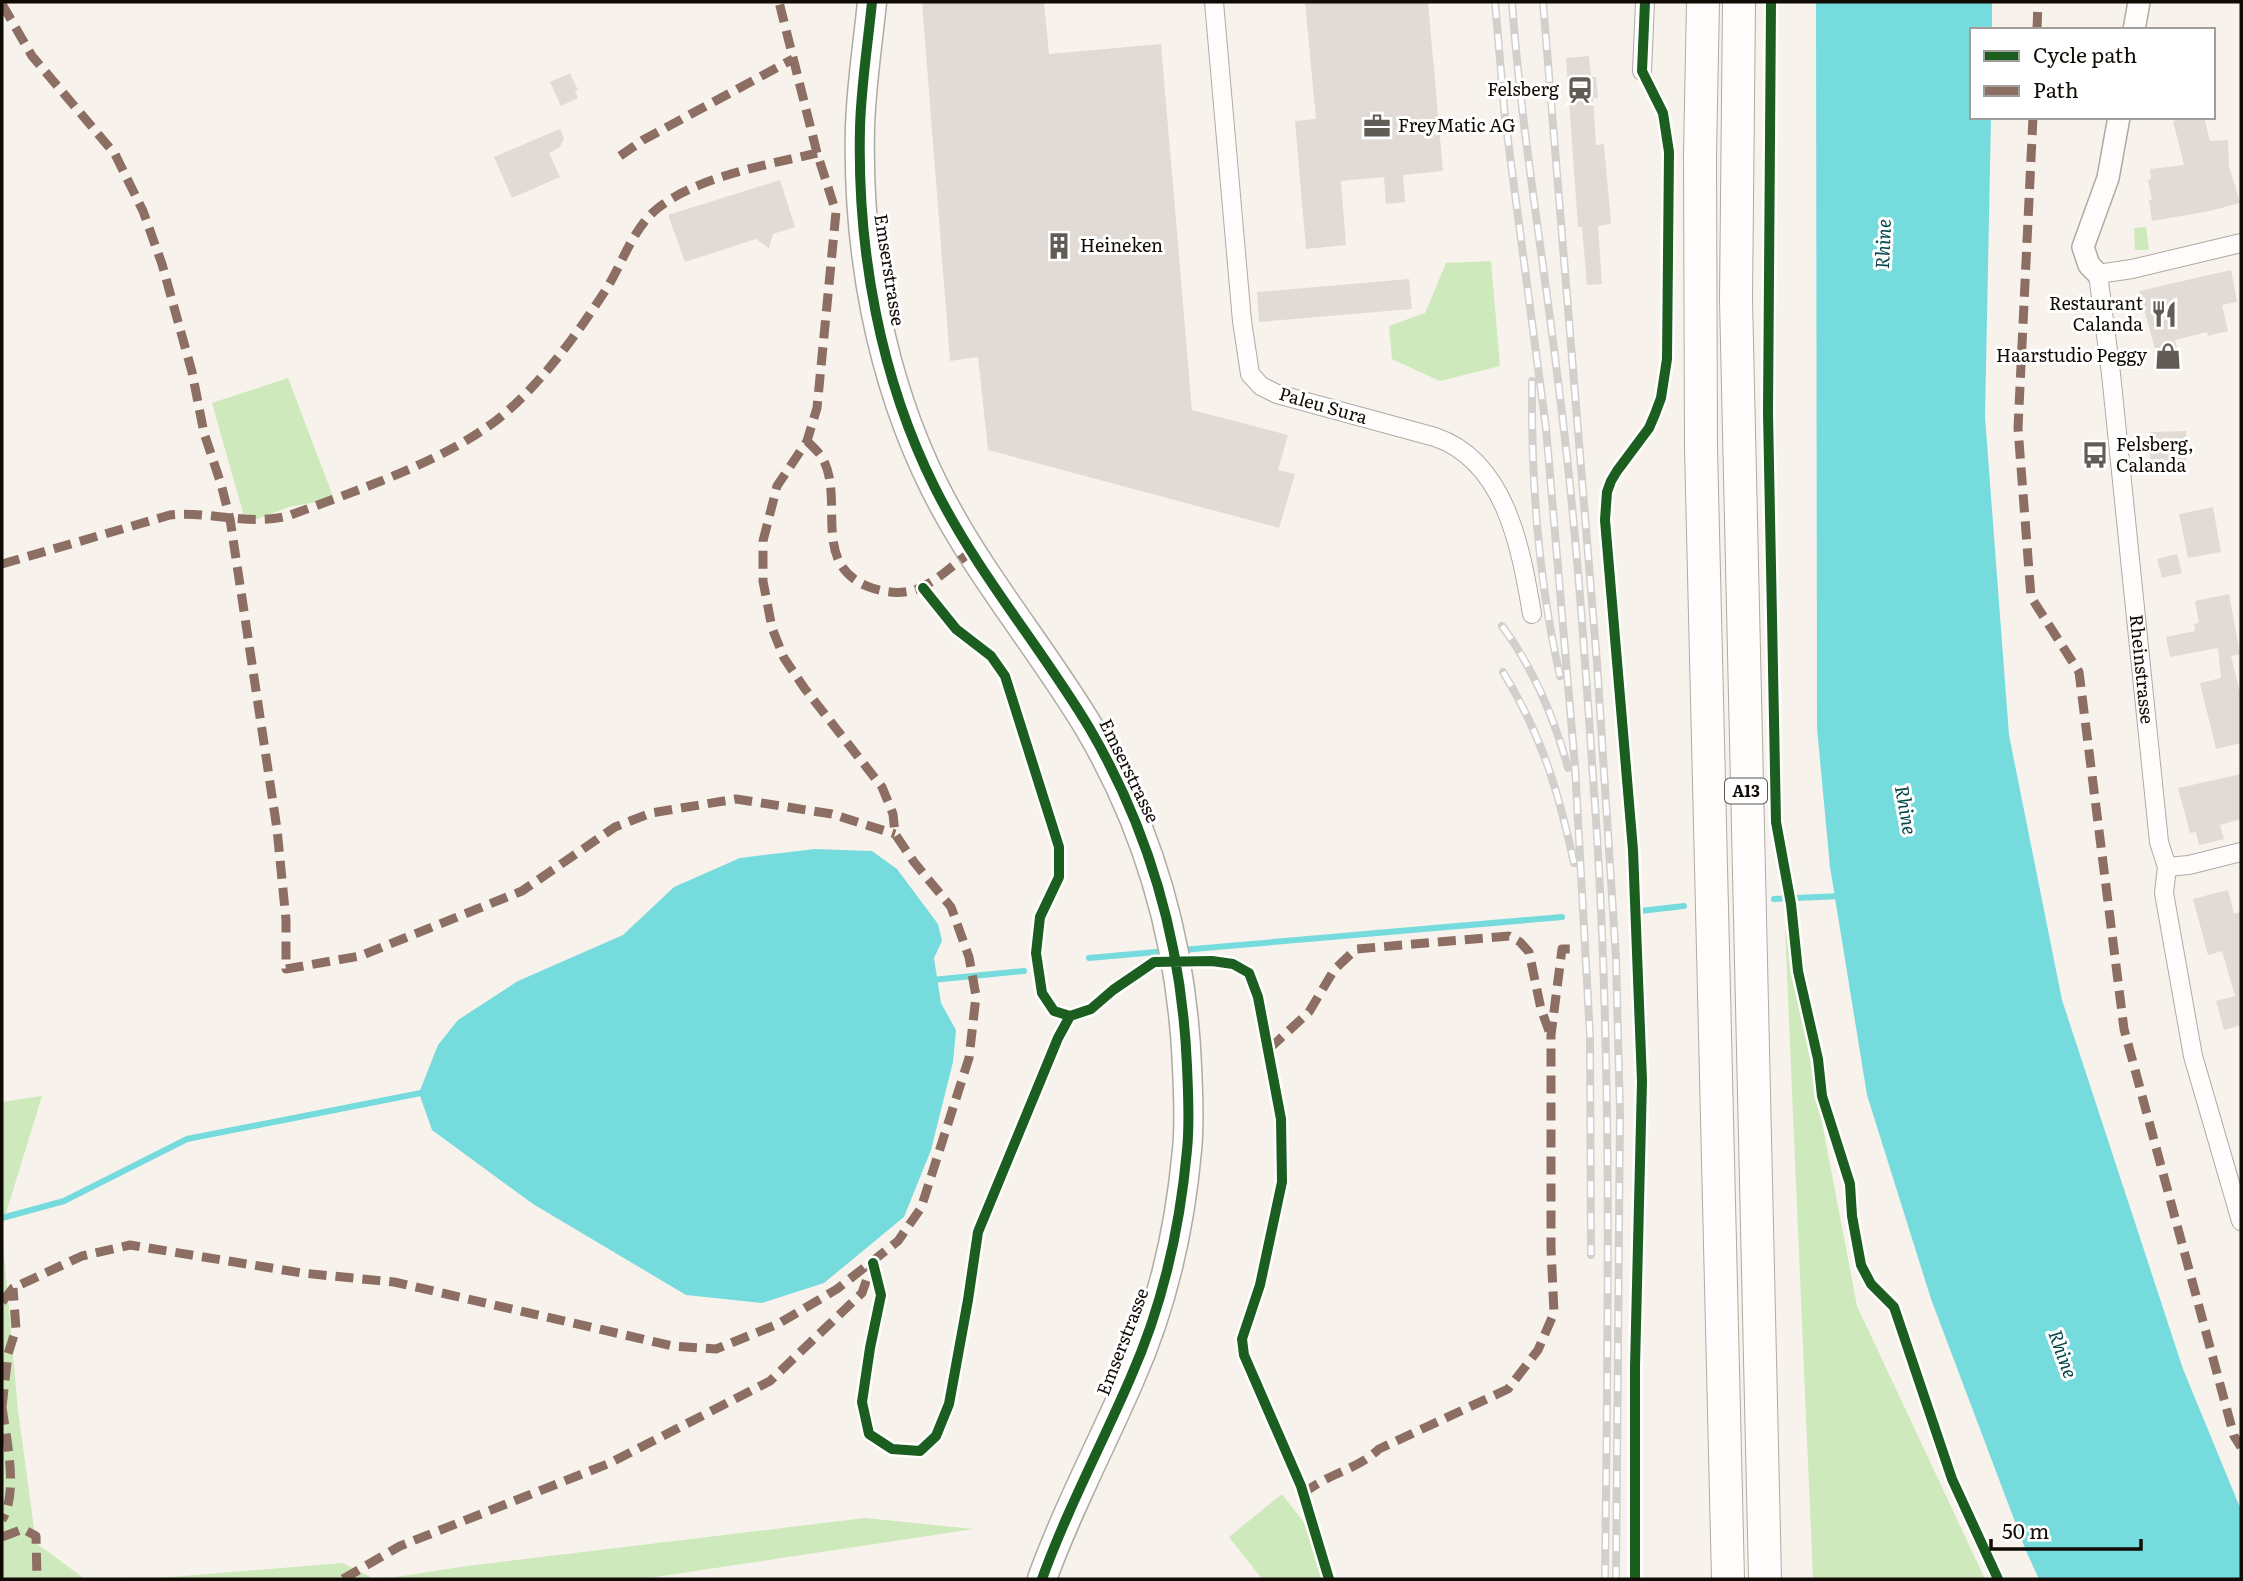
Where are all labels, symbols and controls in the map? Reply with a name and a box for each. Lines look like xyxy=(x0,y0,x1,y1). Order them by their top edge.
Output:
legend xyxy=(1970,28,2215,119)
text: Cycle path xyxy=(2033,38,2137,69)
text: Path xyxy=(2033,73,2079,104)
place label: Felsberg xyxy=(1487,75,1560,102)
station icon: Felsberg xyxy=(1565,75,1595,105)
office icon: FreyMatic AG xyxy=(1362,111,1392,141)
place label: FreyMatic AG xyxy=(1398,111,1516,138)
street label: Emserstrasse xyxy=(868,212,913,328)
water label: Rhine xyxy=(1867,219,1897,269)
building icon: Heineken xyxy=(1044,231,1074,261)
place label: Heineken xyxy=(1080,231,1163,258)
place label: Restaurant Calanda xyxy=(2049,289,2144,337)
restaurant icon: Restaurant Calanda xyxy=(2149,299,2179,329)
place label: Haarstudio Peggy xyxy=(1996,341,2148,368)
shop icon: Haarstudio Peggy xyxy=(2153,341,2183,371)
street label: Paleu Sura xyxy=(1276,379,1371,430)
place label: Felsberg, Calanda xyxy=(2116,430,2194,478)
bus stop icon: Felsberg, Calanda xyxy=(2080,440,2110,470)
street label: Rheinstrasse xyxy=(2124,613,2162,725)
street label: Emserstrasse xyxy=(1093,714,1167,827)
road number: A13 xyxy=(1725,778,1767,804)
water label: Rhine xyxy=(1889,783,1925,837)
street label: Emserstrasse xyxy=(1089,1284,1154,1399)
water label: Rhine xyxy=(2042,1325,2086,1382)
scale bar xyxy=(1991,1508,2142,1552)
text: 50 m xyxy=(2002,1514,2049,1545)

